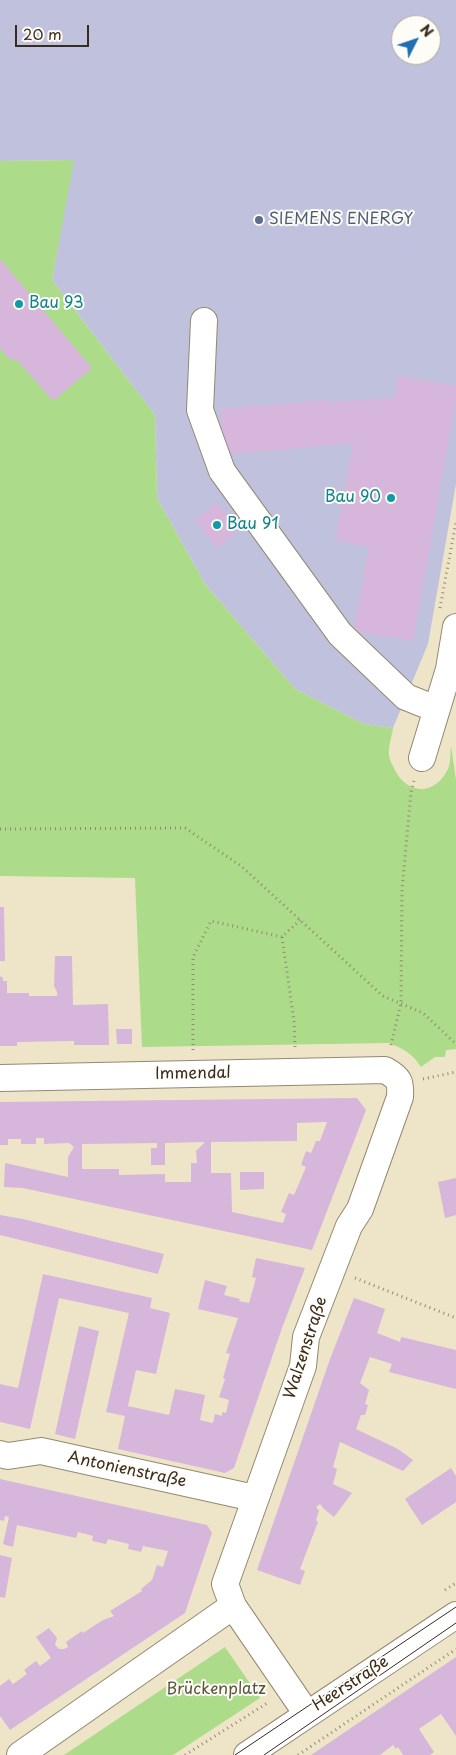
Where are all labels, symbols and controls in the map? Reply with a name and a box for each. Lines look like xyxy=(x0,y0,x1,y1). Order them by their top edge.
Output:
scale bar xyxy=(18,15,91,47)
north arrow xyxy=(391,15,441,65)
text: N xyxy=(415,19,439,42)
text: 20 m xyxy=(23,22,62,45)
place label: SIEMENS ENERGY xyxy=(269,210,413,230)
marker: SIEMENS ENERGY xyxy=(253,214,265,226)
place label: Bau 93 xyxy=(29,294,83,314)
marker: Bau 93 xyxy=(13,298,25,310)
place label: Bau 90 xyxy=(325,488,381,508)
marker: Bau 90 xyxy=(385,492,397,504)
place label: Bau 91 xyxy=(227,515,279,535)
marker: Bau 91 xyxy=(211,519,223,531)
street label: Immendal xyxy=(155,1064,231,1084)
street label: Walzenstraße xyxy=(280,1294,332,1402)
street label: Antonienstraße xyxy=(66,1448,188,1492)
street label: Heerstraße xyxy=(309,1652,393,1716)
park label: Brückenplatz xyxy=(166,1680,266,1700)

